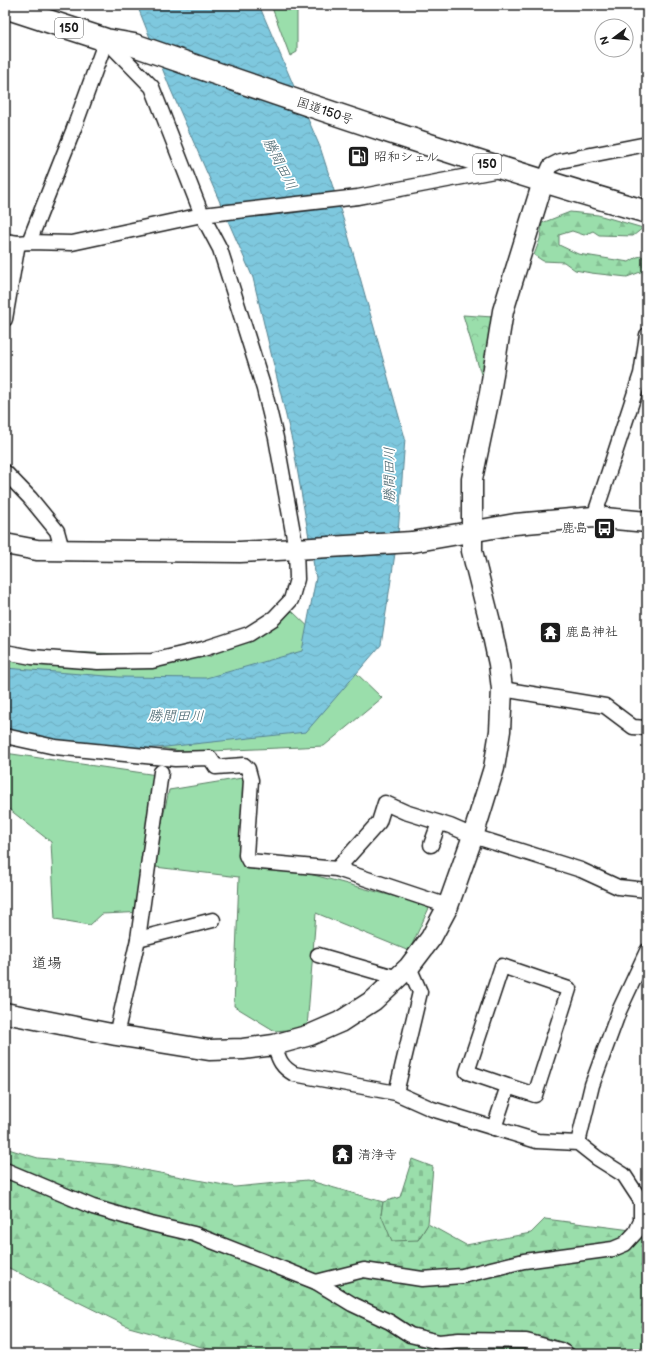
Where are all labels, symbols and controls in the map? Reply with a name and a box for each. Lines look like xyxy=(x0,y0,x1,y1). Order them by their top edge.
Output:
road number: 150 xyxy=(55,18,83,38)
north arrow xyxy=(594,18,634,58)
text: N xyxy=(597,35,612,46)
street label: 国道150号 xyxy=(294,94,356,128)
water label: 勝間田川 xyxy=(260,135,300,193)
fuel station icon: 昭和シェル xyxy=(346,144,372,170)
place label: 昭和シェル xyxy=(374,149,439,165)
road number: 150 xyxy=(473,154,501,174)
water label: 勝間田川 xyxy=(381,447,398,503)
bus stop icon: 鹿島 xyxy=(591,515,617,541)
place label: 鹿島 xyxy=(562,520,588,536)
temple icon: 鹿島神社 xyxy=(537,619,563,645)
place label: 鹿島神社 xyxy=(566,624,618,640)
water label: 勝間田川 xyxy=(148,707,204,725)
district label: 道場 xyxy=(32,954,62,973)
temple icon: 清浄寺 xyxy=(329,1142,355,1168)
place label: 清浄寺 xyxy=(358,1147,397,1163)

